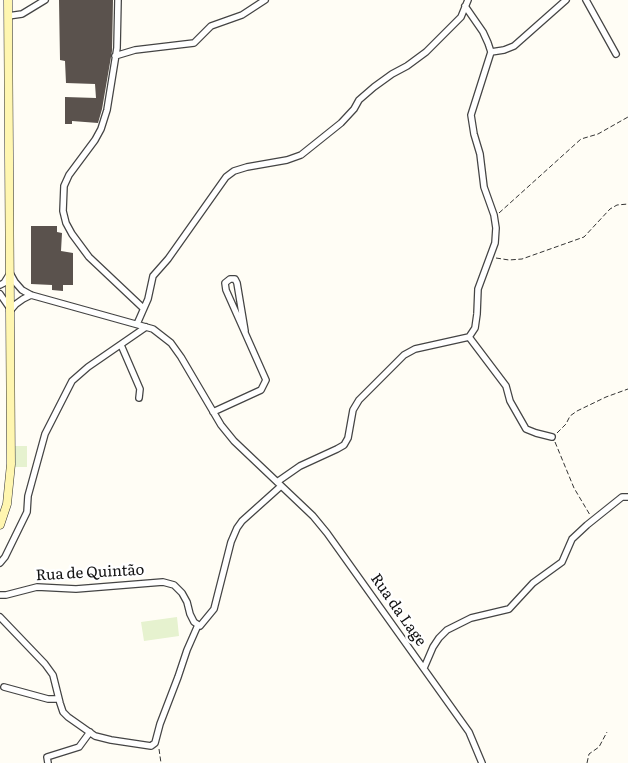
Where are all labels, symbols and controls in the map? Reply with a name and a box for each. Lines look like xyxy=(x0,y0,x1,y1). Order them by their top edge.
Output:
street label: Rua de Quintão xyxy=(35,561,145,585)
street label: Rua da Lage xyxy=(366,570,430,650)

